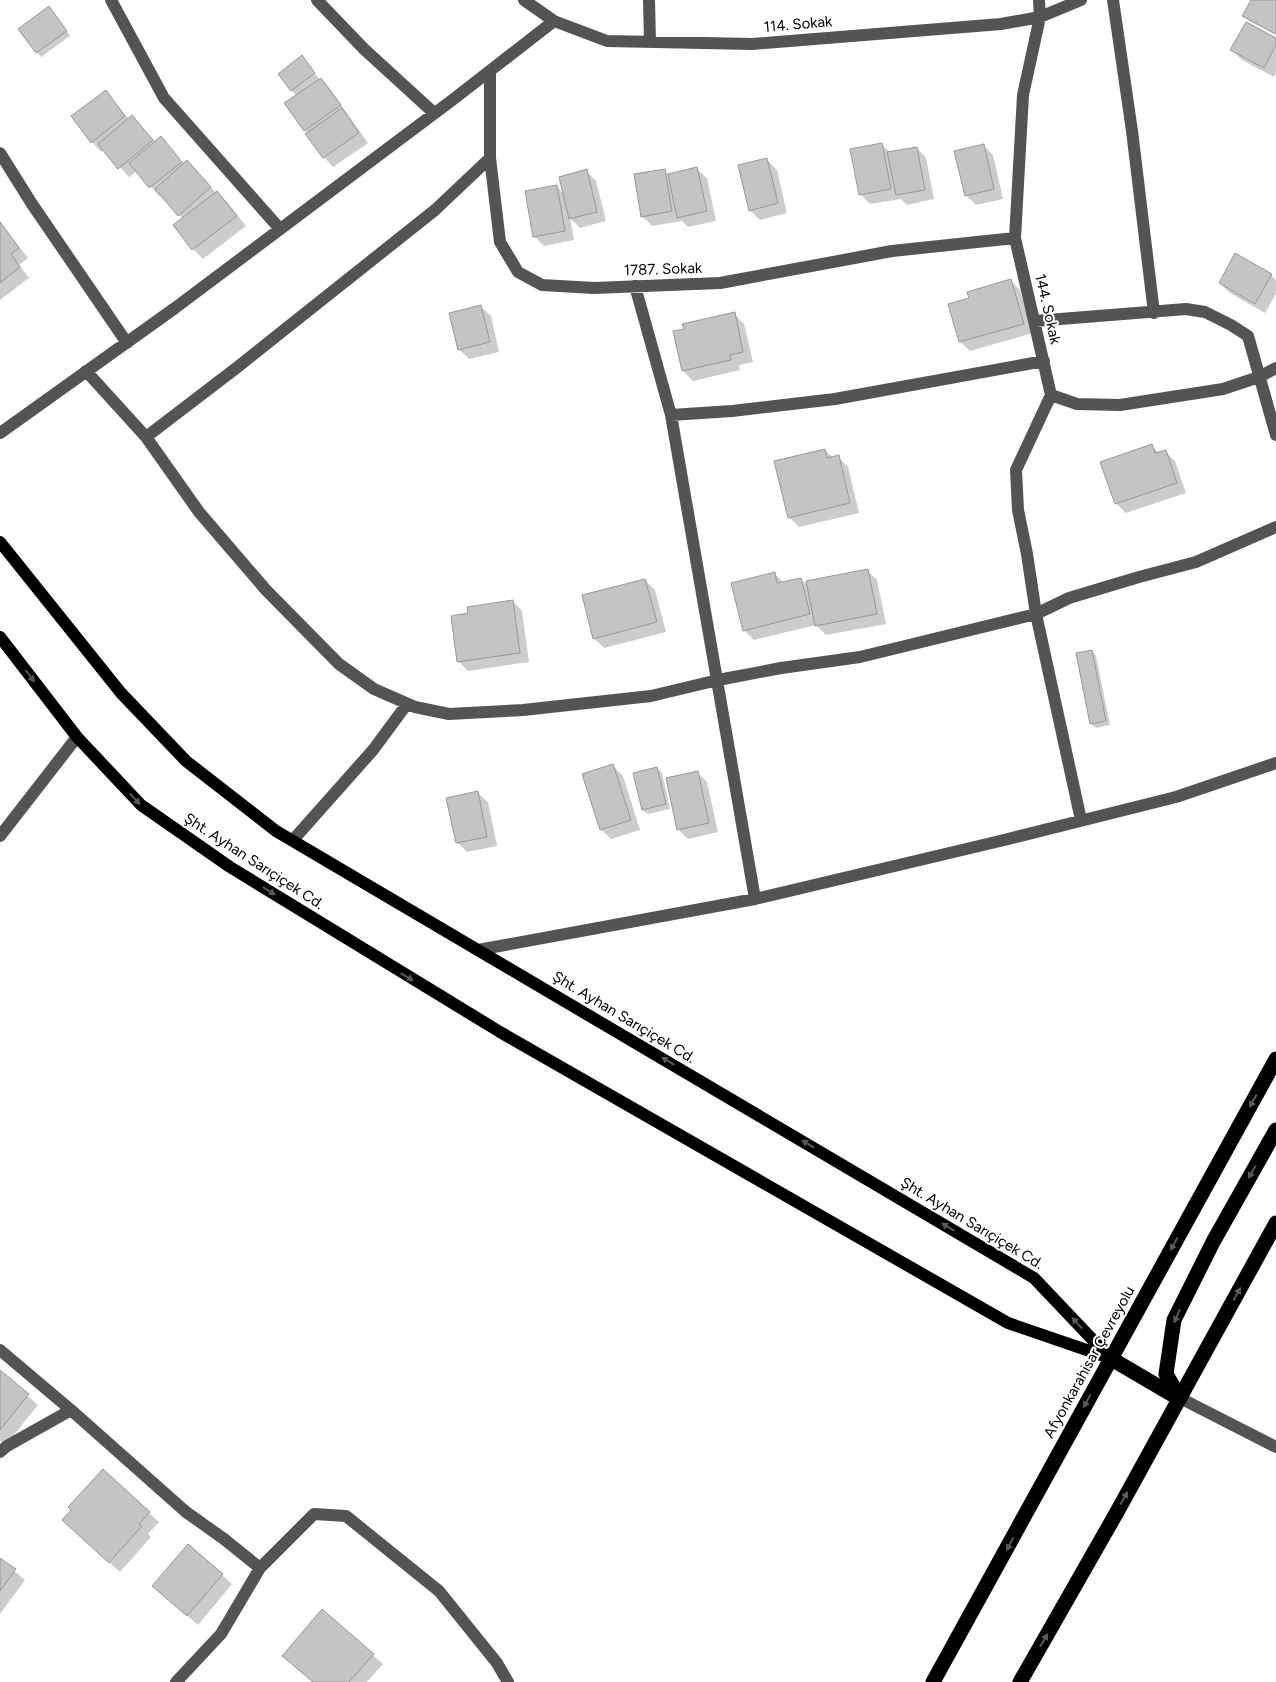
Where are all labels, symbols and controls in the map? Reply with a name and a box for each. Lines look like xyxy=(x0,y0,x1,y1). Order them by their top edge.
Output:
street label: 114. Sokak xyxy=(763,12,834,36)
street label: 1787. Sokak xyxy=(624,259,703,279)
street label: 144. Sokak xyxy=(1031,272,1065,347)
one-way arrow xyxy=(24,669,35,682)
one-way arrow xyxy=(129,793,141,805)
street label: Şht. Ayhan Sarıçiçek Cd. xyxy=(181,809,327,913)
one-way arrow xyxy=(262,887,275,896)
street label: Şht. Ayhan Sarıçiçek Cd. xyxy=(549,967,699,1067)
one-way arrow xyxy=(401,972,414,981)
one-way arrow xyxy=(661,1057,675,1066)
one-way arrow xyxy=(1248,1095,1257,1108)
one-way arrow xyxy=(801,1140,815,1148)
one-way arrow xyxy=(1248,1165,1256,1179)
street label: Şht. Ayhan Sarıçiçek Cd. xyxy=(897,1173,1047,1273)
one-way arrow xyxy=(941,1222,954,1231)
one-way arrow xyxy=(1170,1237,1179,1250)
street label: Afyonkarahisar Çevreyolu xyxy=(1040,1283,1138,1441)
one-way arrow xyxy=(1233,1287,1241,1302)
one-way arrow xyxy=(1172,1309,1180,1323)
one-way arrow xyxy=(1071,1317,1083,1329)
one-way arrow xyxy=(1083,1394,1091,1409)
one-way arrow xyxy=(1120,1492,1129,1505)
one-way arrow xyxy=(1005,1537,1014,1551)
one-way arrow xyxy=(1040,1633,1049,1646)

